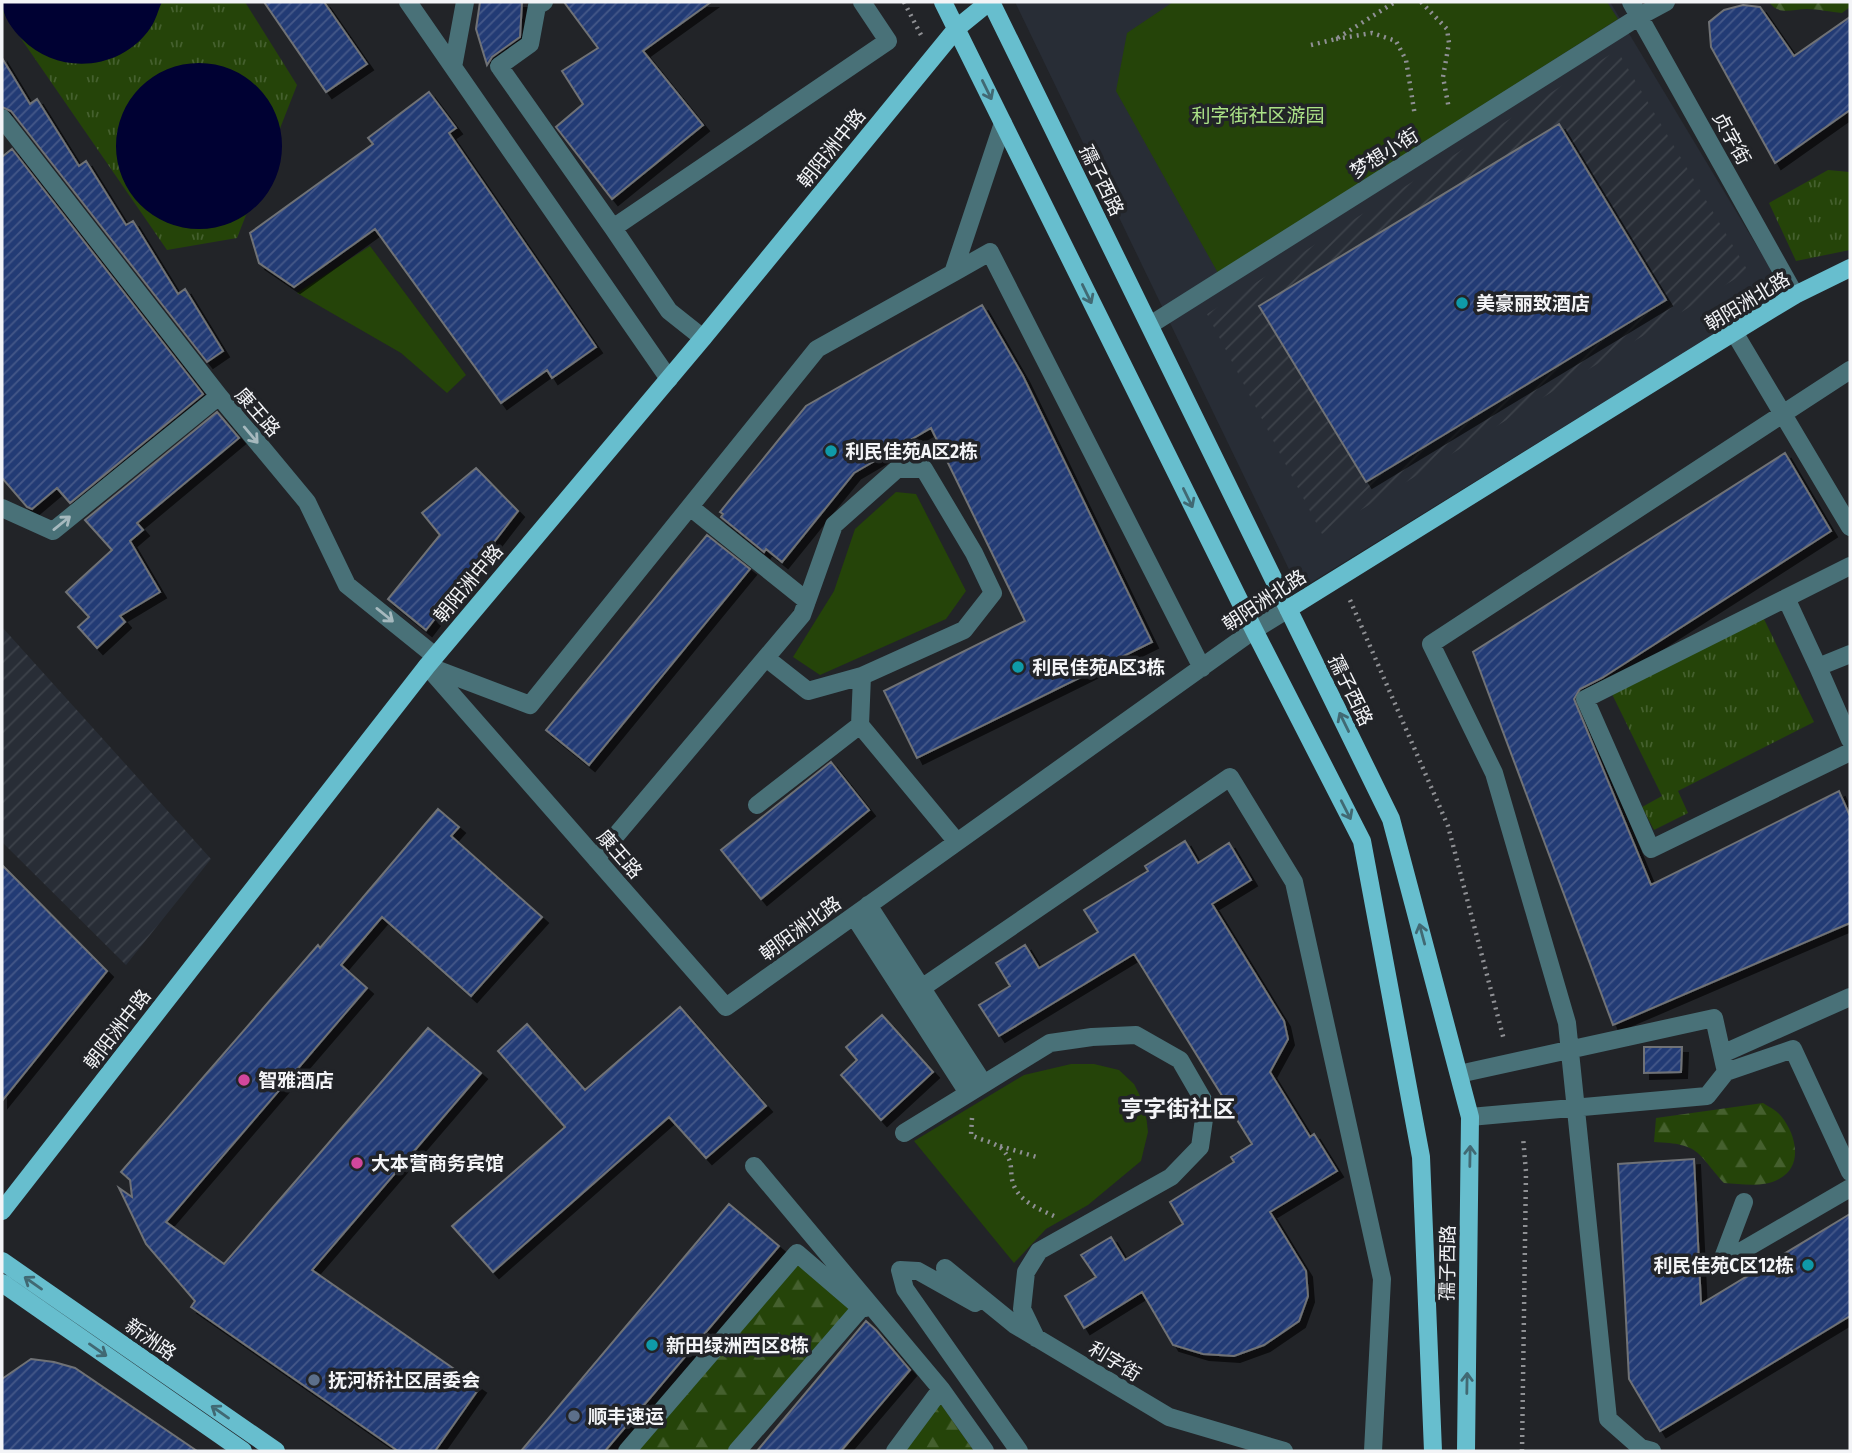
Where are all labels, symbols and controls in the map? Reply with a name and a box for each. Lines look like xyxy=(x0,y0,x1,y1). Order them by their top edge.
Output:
one-way arrow xyxy=(980,79,994,100)
street label: 朝阳洲中路 xyxy=(793,104,870,192)
park label: 利字街社区游园 xyxy=(1191,104,1325,127)
street label: 贞字街 xyxy=(1708,108,1755,169)
street label: 梦想小街 xyxy=(1346,124,1423,183)
street label: 孺子西路 xyxy=(1075,141,1129,219)
street label: 朝阳洲北路 xyxy=(1701,267,1794,336)
one-way arrow xyxy=(1081,283,1095,304)
place label: 美豪丽致酒店 xyxy=(1476,292,1590,315)
marker: 美豪丽致酒店 xyxy=(1454,295,1470,311)
street label: 康王路 xyxy=(230,383,285,441)
one-way arrow xyxy=(243,426,259,444)
place label: 利民佳苑A区2栋 xyxy=(845,440,978,463)
marker: 利民佳苑A区2栋 xyxy=(823,443,839,459)
one-way arrow xyxy=(1181,487,1195,508)
one-way arrow xyxy=(53,516,71,531)
street label: 朝阳洲中路 xyxy=(429,540,508,627)
street label: 朝阳洲北路 xyxy=(1218,565,1310,636)
one-way arrow xyxy=(375,608,393,623)
street label: 孺子西路 xyxy=(1324,651,1378,729)
place label: 利民佳苑A区3栋 xyxy=(1032,656,1165,679)
marker: 利民佳苑A区3栋 xyxy=(1010,659,1026,675)
one-way arrow xyxy=(1336,712,1350,733)
one-way arrow xyxy=(1340,799,1353,820)
street label: 康王路 xyxy=(592,825,647,883)
street label: 朝阳洲北路 xyxy=(755,891,845,966)
one-way arrow xyxy=(1415,923,1428,946)
street label: 朝阳洲中路 xyxy=(79,985,156,1074)
place label: 智雅酒店 xyxy=(258,1069,334,1092)
marker: 智雅酒店 xyxy=(236,1072,252,1088)
district label: 亨字街社区 xyxy=(1121,1095,1236,1123)
one-way arrow xyxy=(1463,1144,1476,1167)
place label: 大本营商务宾馆 xyxy=(371,1152,504,1175)
marker: 大本营商务宾馆 xyxy=(349,1155,365,1171)
street label: 孺子西路 xyxy=(1435,1225,1460,1301)
place label: 利民佳苑C区12栋 xyxy=(1653,1254,1794,1277)
marker: 利民佳苑C区12栋 xyxy=(1800,1257,1816,1273)
one-way arrow xyxy=(24,1276,43,1290)
street label: 新洲路 xyxy=(121,1314,181,1365)
place label: 新田绿洲西区8栋 xyxy=(666,1334,809,1357)
marker: 新田绿洲西区8栋 xyxy=(644,1337,660,1353)
street label: 利字街 xyxy=(1084,1337,1145,1386)
one-way arrow xyxy=(88,1343,107,1357)
place label: 抚河桥社区居委会 xyxy=(328,1369,480,1392)
marker: 抚河桥社区居委会 xyxy=(306,1372,322,1388)
one-way arrow xyxy=(1460,1372,1473,1395)
one-way arrow xyxy=(211,1405,230,1419)
place label: 顺丰速运 xyxy=(588,1405,664,1428)
marker: 顺丰速运 xyxy=(566,1408,582,1424)

